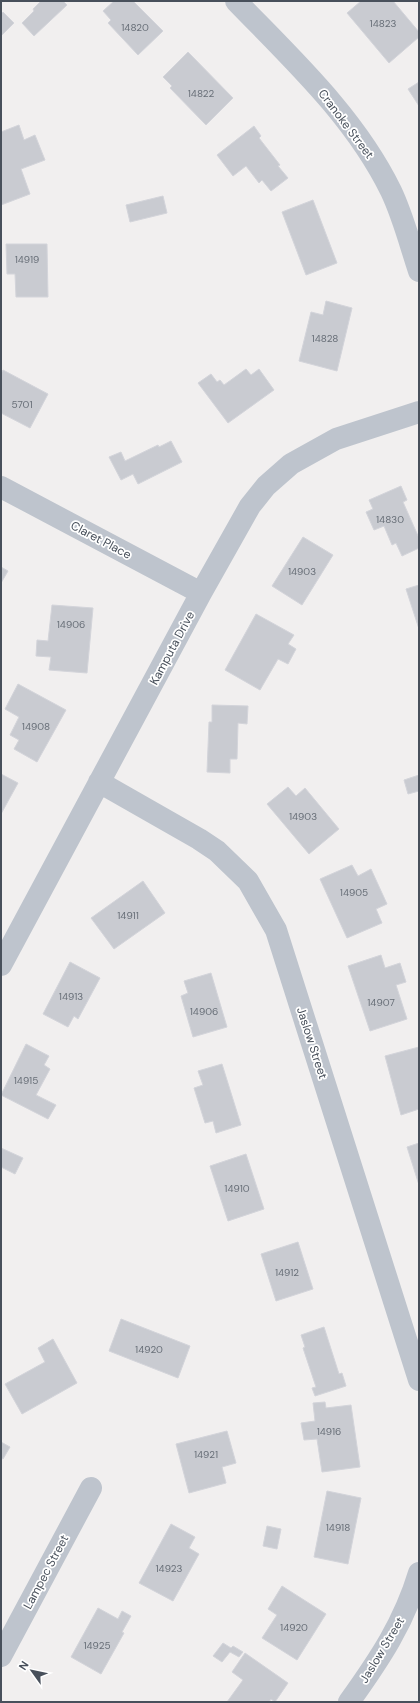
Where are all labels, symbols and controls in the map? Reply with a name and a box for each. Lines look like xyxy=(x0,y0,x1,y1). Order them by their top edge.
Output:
house number: 14823 xyxy=(370,17,396,30)
house number: 14820 xyxy=(121,21,149,34)
street label: Cranoke Street xyxy=(315,86,378,162)
house number: 14822 xyxy=(188,87,215,100)
house number: 14919 xyxy=(15,253,39,266)
house number: 14828 xyxy=(312,332,338,345)
house number: 5701 xyxy=(11,398,33,411)
house number: 14830 xyxy=(376,513,404,526)
street label: Claret Place xyxy=(68,517,134,563)
house number: 14903 xyxy=(288,565,316,578)
street label: Kamputa Drive xyxy=(146,608,198,688)
house number: 14906 xyxy=(57,618,85,631)
house number: 14908 xyxy=(22,720,50,733)
house number: 14903 xyxy=(289,810,317,823)
house number: 14905 xyxy=(340,886,368,899)
house number: 14911 xyxy=(117,909,139,922)
house number: 14913 xyxy=(59,990,83,1003)
house number: 14907 xyxy=(367,996,395,1009)
house number: 14906 xyxy=(190,1005,218,1018)
street label: Jaslow Street xyxy=(293,1005,331,1081)
house number: 14915 xyxy=(14,1074,38,1087)
house number: 14910 xyxy=(224,1182,250,1195)
house number: 14912 xyxy=(275,1266,299,1279)
house number: 14920 xyxy=(135,1343,163,1356)
house number: 14916 xyxy=(317,1425,341,1438)
house number: 14921 xyxy=(194,1448,218,1461)
house number: 14918 xyxy=(326,1521,350,1534)
street label: Lampec Street xyxy=(20,1532,72,1612)
house number: 14923 xyxy=(156,1562,183,1575)
street label: Jaslow Street xyxy=(356,1614,408,1686)
house number: 14920 xyxy=(280,1621,308,1634)
house number: 14925 xyxy=(83,1639,111,1652)
north arrow xyxy=(12,1651,52,1691)
text: N xyxy=(16,1658,32,1673)

